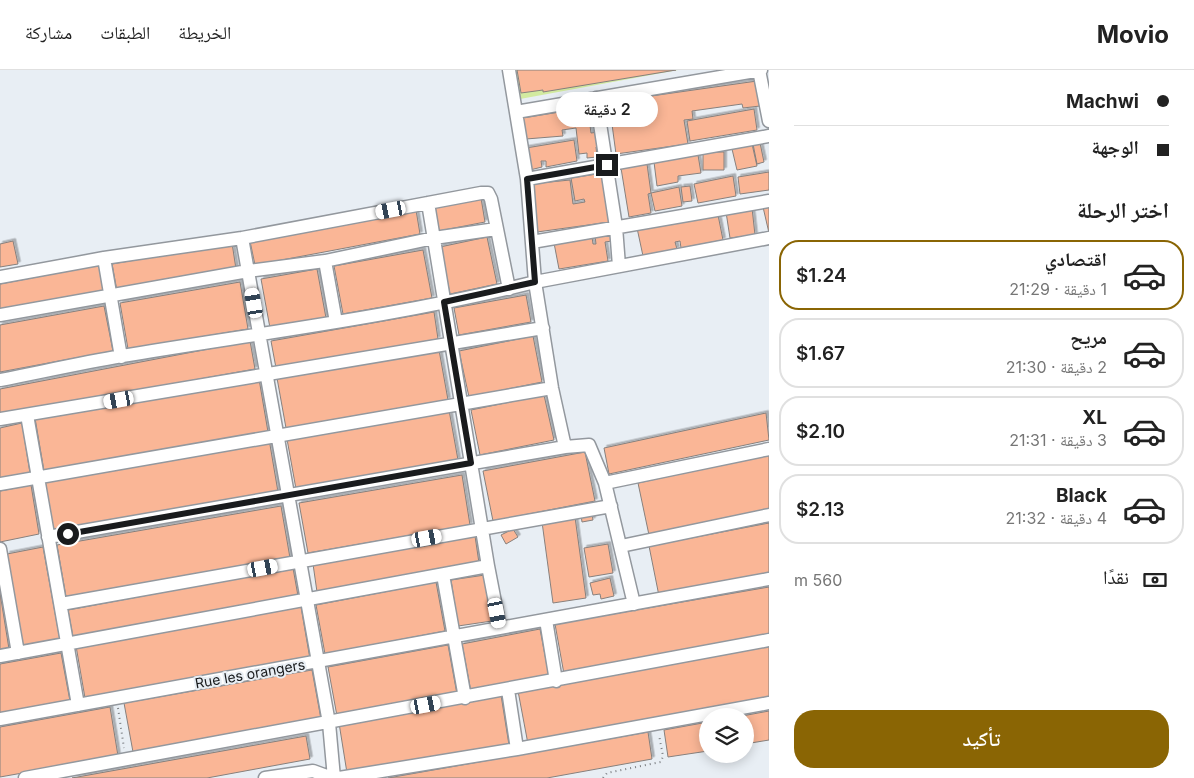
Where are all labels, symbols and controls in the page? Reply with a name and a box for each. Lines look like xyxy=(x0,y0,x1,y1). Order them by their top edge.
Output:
text: Movio xyxy=(1097,20,1169,49)
text: مشاركة xyxy=(25,22,72,43)
text: الطبقات xyxy=(100,22,150,43)
text: الخريطة xyxy=(178,22,231,43)
text: Machwi xyxy=(1066,90,1139,113)
callout: 2 دقيقة xyxy=(556,92,658,128)
text: 2 دقيقة xyxy=(583,99,631,119)
text: الوجهة xyxy=(1091,136,1139,159)
route end xyxy=(596,154,618,176)
text: اختر الرحلة xyxy=(1077,197,1169,223)
car xyxy=(374,200,407,220)
text: اقتصادي xyxy=(1045,248,1107,271)
icon: car xyxy=(1122,253,1167,298)
text: $1.24 xyxy=(796,264,847,287)
text: 1 دقيقة · 21:29 xyxy=(1009,279,1107,299)
car xyxy=(244,287,263,319)
text: مريح xyxy=(1070,326,1107,349)
icon: car xyxy=(1122,331,1167,376)
text: $1.67 xyxy=(796,342,845,365)
text: 2 دقيقة · 21:30 xyxy=(1006,357,1107,377)
car xyxy=(102,390,135,410)
text: XL xyxy=(1082,406,1107,429)
icon: car xyxy=(1122,409,1167,454)
text: $2.10 xyxy=(796,420,845,443)
text: 3 دقيقة · 21:31 xyxy=(1009,430,1107,450)
text: Black xyxy=(1056,484,1107,507)
icon: car xyxy=(1122,487,1167,532)
text: $2.13 xyxy=(796,498,845,521)
text: 4 دقيقة · 21:32 xyxy=(1006,508,1107,528)
route start xyxy=(57,523,79,545)
car xyxy=(410,528,443,548)
car xyxy=(246,558,279,578)
text: نقدًا xyxy=(1103,566,1129,589)
icon: cash xyxy=(1141,566,1169,594)
text: 560 m xyxy=(794,570,842,590)
car xyxy=(486,597,507,629)
street label: Rue les orangers xyxy=(194,655,306,692)
car xyxy=(409,695,442,715)
map controls xyxy=(699,708,754,763)
button: layers xyxy=(699,708,754,763)
button: تأكيد xyxy=(794,710,1169,768)

